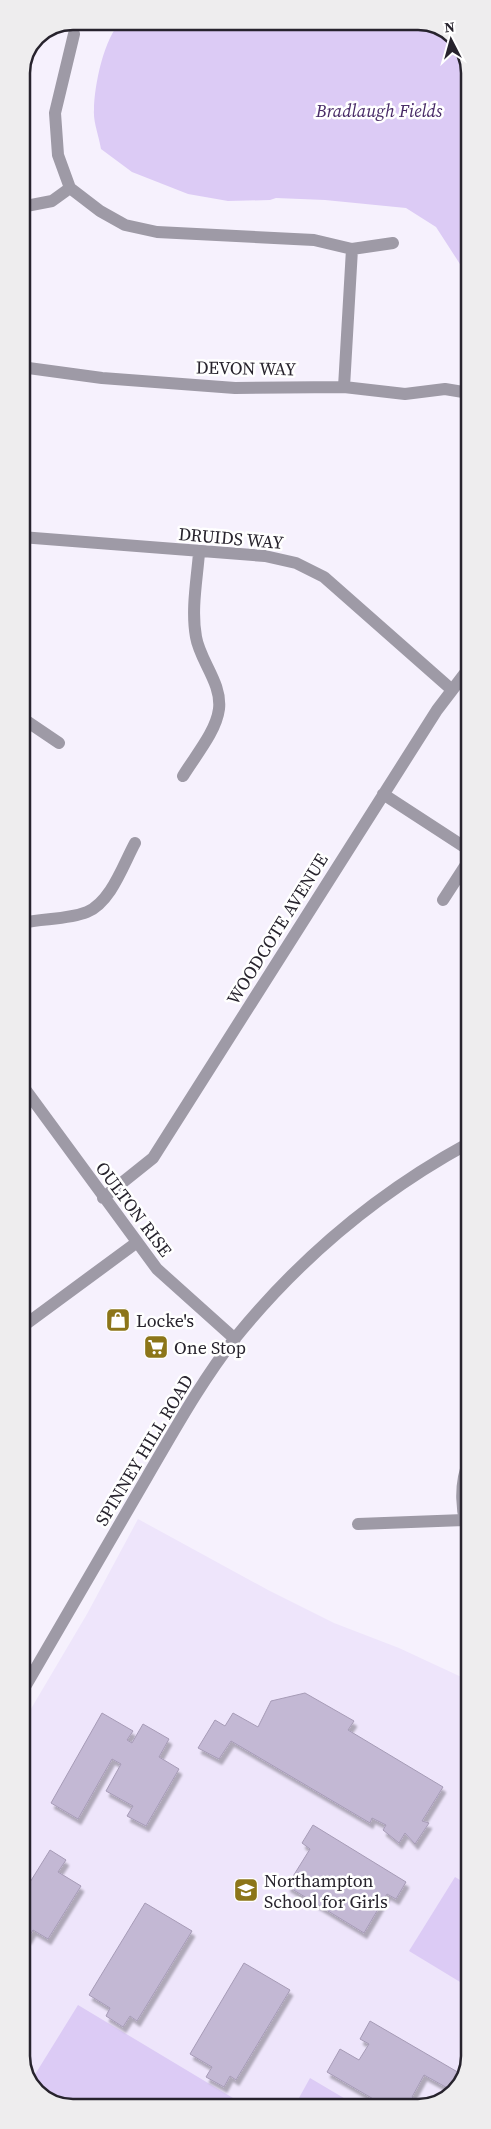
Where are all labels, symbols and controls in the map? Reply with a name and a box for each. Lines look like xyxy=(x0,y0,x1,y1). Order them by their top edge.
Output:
north arrow xyxy=(426,15,476,65)
text: N xyxy=(444,17,456,38)
park label: Bradlaugh Fields xyxy=(315,98,443,123)
street label: DEVON WAY xyxy=(196,355,297,381)
street label: DRUIDS WAY xyxy=(177,521,285,555)
street label: WOODCOTE AVENUE xyxy=(220,848,334,1009)
street label: OULTON RISE xyxy=(90,1156,178,1262)
shop icon: Locke's xyxy=(105,1307,131,1333)
place label: Locke's xyxy=(136,1308,194,1333)
supermarket icon: One Stop xyxy=(143,1334,169,1360)
place label: One Stop xyxy=(174,1335,246,1360)
street label: SPINNEY HILL ROAD xyxy=(89,1370,199,1530)
place label: Northampton School for Girls xyxy=(264,1868,388,1914)
school or university icon: Northampton School for Girls xyxy=(233,1877,259,1903)

